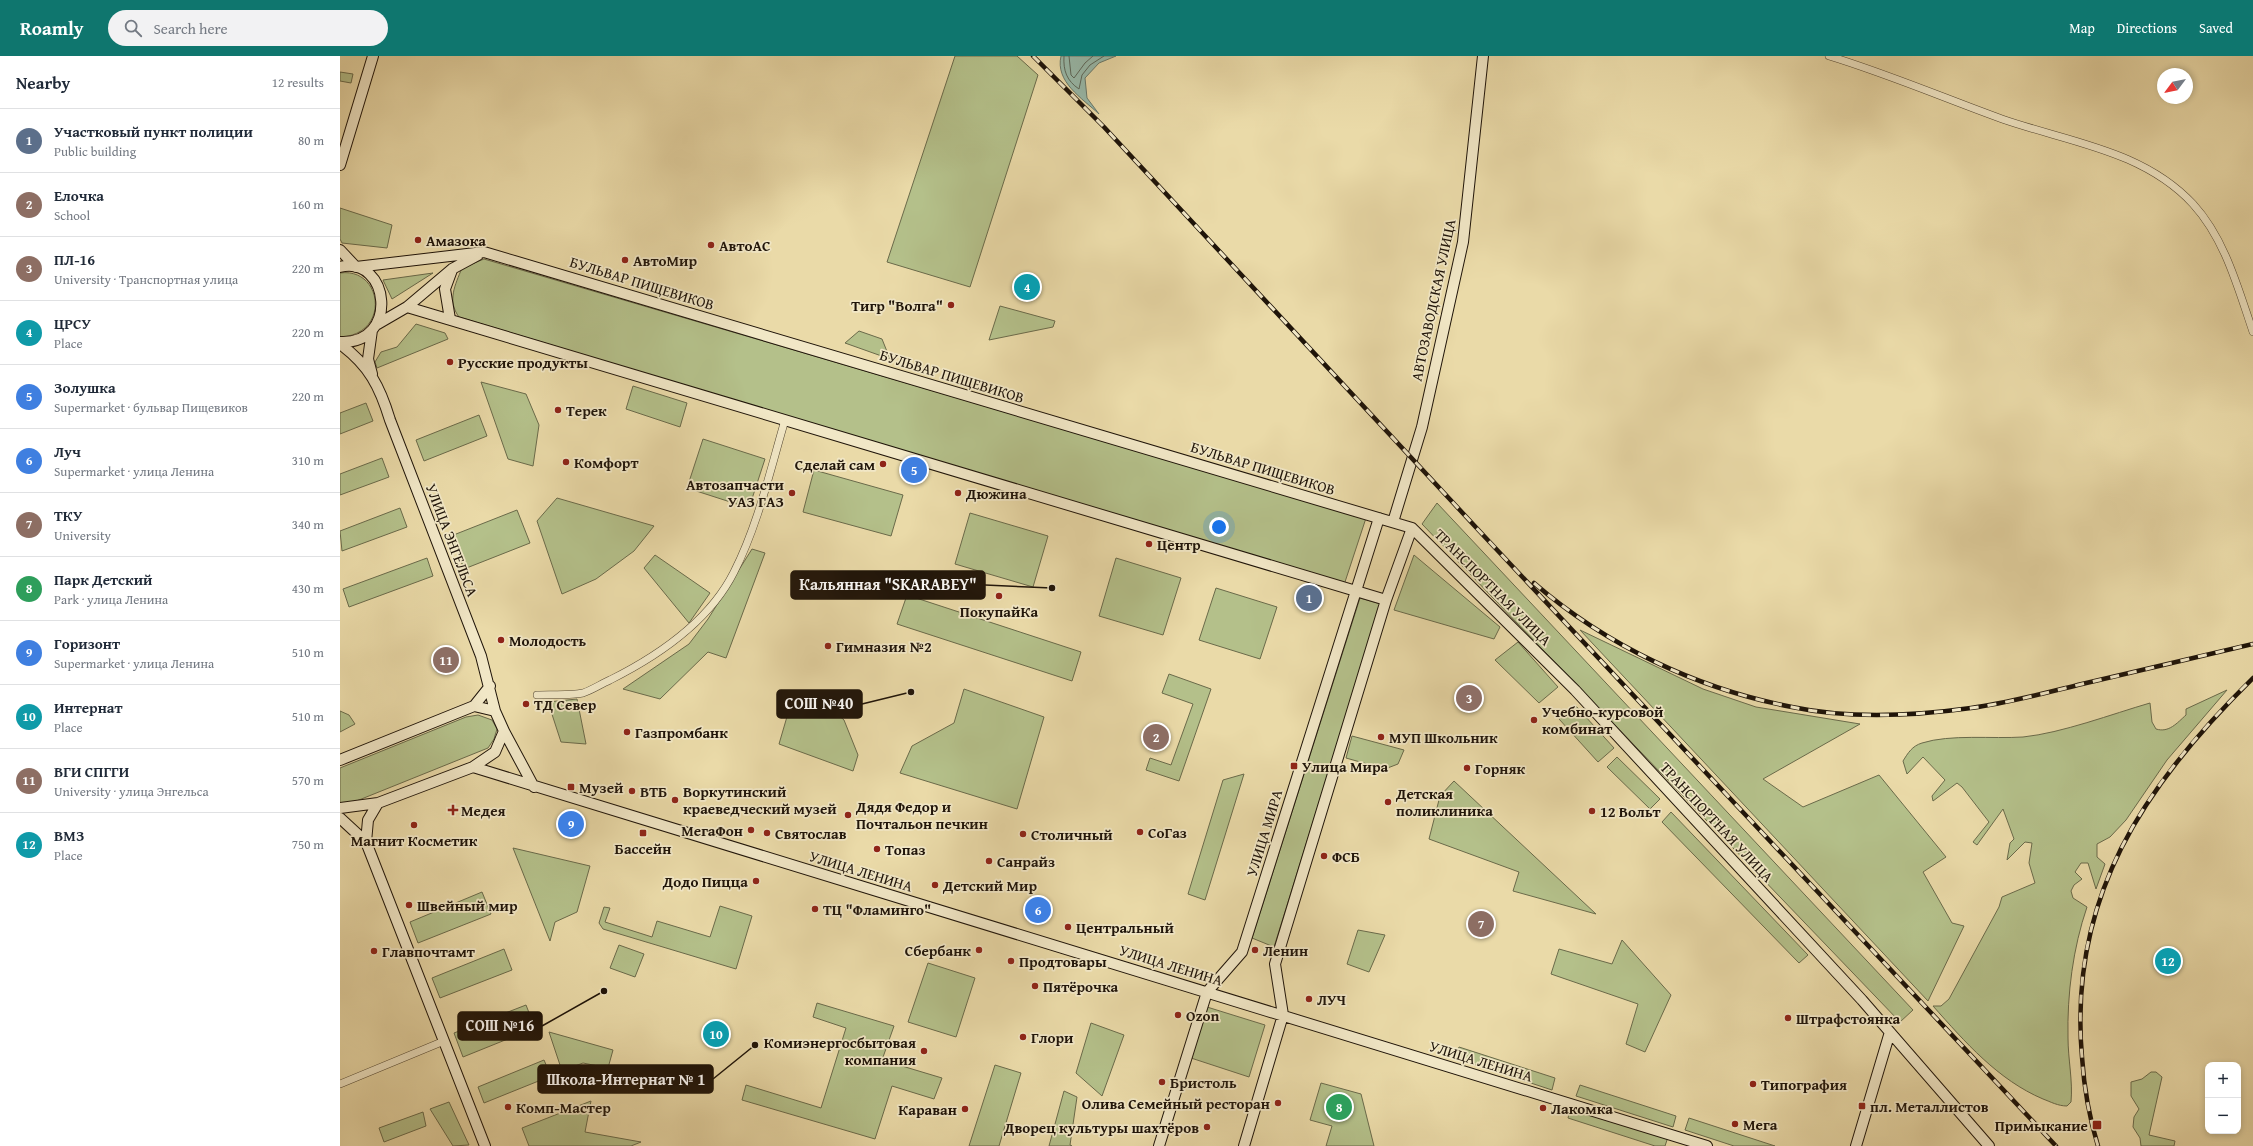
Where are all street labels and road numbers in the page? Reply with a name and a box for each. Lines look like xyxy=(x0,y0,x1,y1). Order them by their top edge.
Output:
street label: АВТОЗАВОДСКАЯ УЛИЦА xyxy=(1406,217,1460,383)
street label: БУЛЬВАР ПИЩЕВИКОВ xyxy=(567,251,717,315)
street label: БУЛЬВАР ПИЩЕВИКОВ xyxy=(877,344,1027,408)
street label: БУЛЬВАР ПИЩЕВИКОВ xyxy=(1188,436,1338,500)
street label: УЛИЦА ЭНГЕЛЬСА xyxy=(421,481,483,599)
street label: ТРАНСПОРТНАЯ УЛИЦА xyxy=(1430,524,1556,650)
street label: ТРАНСПОРТНАЯ УЛИЦА xyxy=(1656,757,1778,887)
street label: УЛИЦА МИРА xyxy=(1241,787,1287,879)
street label: УЛИЦА ЛЕНИНА xyxy=(807,845,915,897)
street label: УЛИЦА ЛЕНИНА xyxy=(1117,939,1225,991)
street label: УЛИЦА ЛЕНИНА xyxy=(1427,1035,1535,1087)

